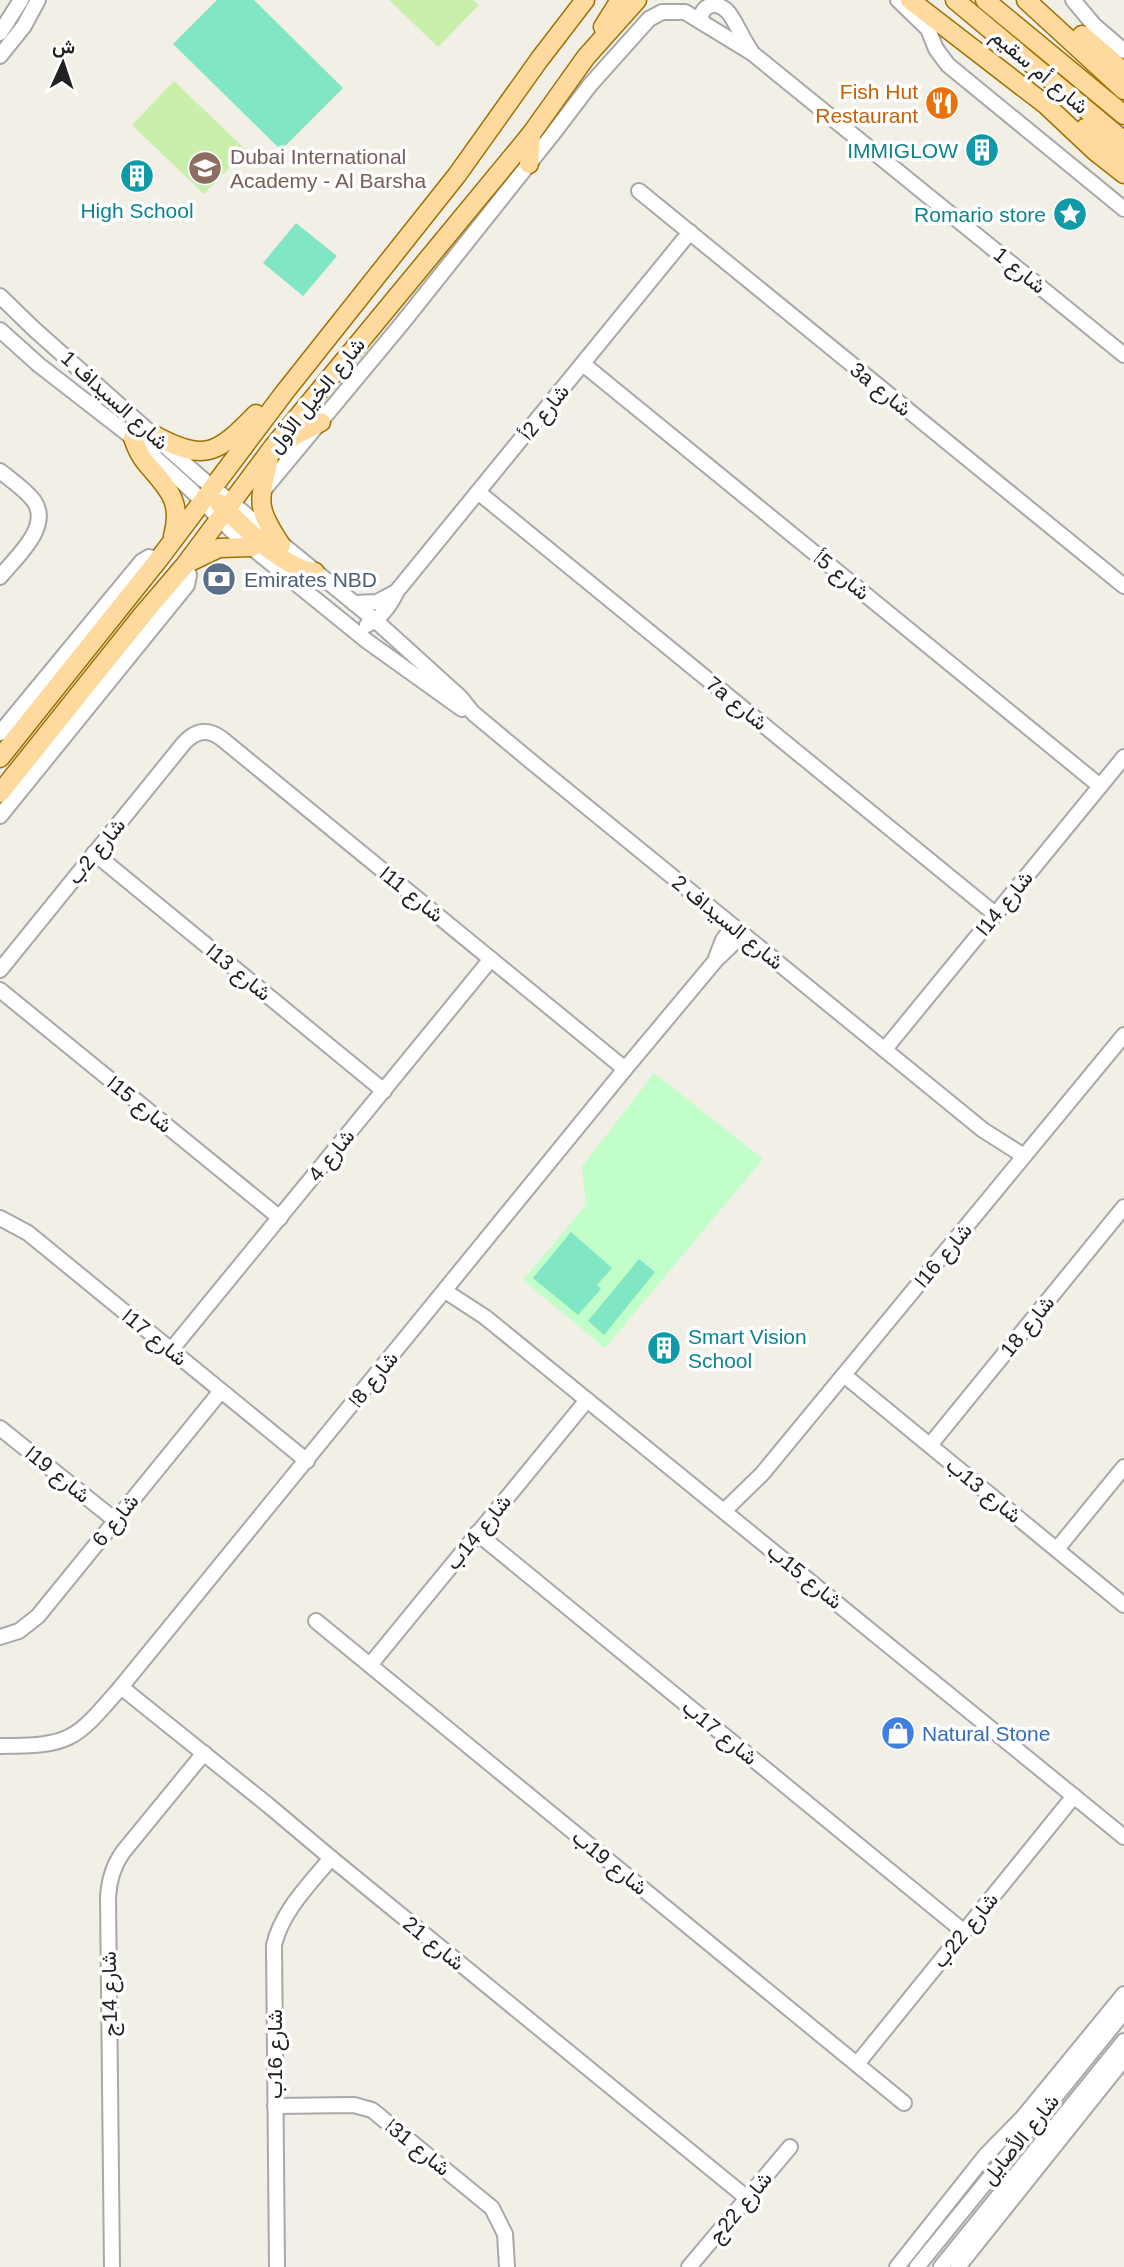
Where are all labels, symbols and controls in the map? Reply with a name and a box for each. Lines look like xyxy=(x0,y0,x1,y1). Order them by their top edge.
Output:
street label: شارع أم سقيم xyxy=(985,24,1093,120)
north arrow xyxy=(28,28,98,98)
text: ش xyxy=(52,35,76,59)
place label: Fish Hut Restaurant xyxy=(815,80,918,127)
restaurant icon: Fish Hut Restaurant xyxy=(923,84,961,122)
building icon: IMMIGLOW xyxy=(963,131,1001,169)
place label: IMMIGLOW xyxy=(847,139,958,162)
place label: Dubai International Academy - Al Barsha xyxy=(230,145,426,192)
school or university icon: Dubai International Academy - Al Barsha xyxy=(186,149,224,187)
building icon: High School xyxy=(118,157,156,195)
place icon: Romario store xyxy=(1051,195,1089,233)
place label: High School xyxy=(80,199,194,222)
place label: Romario store xyxy=(914,203,1046,226)
street label: شارع 1 xyxy=(988,242,1050,300)
street label: شارع الخيل الأول xyxy=(263,333,372,459)
street label: شارع السيداف 1 xyxy=(55,346,173,456)
street label: 3a شارع xyxy=(844,358,916,423)
street label: شارع 2أ xyxy=(515,380,576,446)
street label: شارع 5أ xyxy=(808,546,874,607)
bank icon: Emirates NBD xyxy=(200,560,238,598)
place label: Emirates NBD xyxy=(244,568,377,591)
street label: 7a شارع xyxy=(700,672,772,737)
street label: شارع 2ب xyxy=(62,813,132,890)
street label: شارع 11ا xyxy=(374,862,448,929)
street label: شارع 14ا xyxy=(971,866,1039,942)
street label: شارع السيداف 2 xyxy=(666,870,788,976)
street label: شارع 13ا xyxy=(200,939,276,1007)
street label: شارع 15ا xyxy=(101,1071,177,1139)
street label: شارع 4 xyxy=(303,1125,361,1187)
street label: شارع 16ا xyxy=(910,1218,979,1294)
street label: شارع 18 xyxy=(996,1291,1061,1363)
street label: شارع 17ا xyxy=(116,1304,192,1372)
place label: Smart Vision School xyxy=(688,1325,807,1372)
building icon: Smart Vision School xyxy=(645,1329,683,1367)
street label: شارع 8ا xyxy=(344,1347,405,1413)
street label: شارع 19ا xyxy=(19,1441,95,1509)
street label: شارع 13ب xyxy=(940,1453,1026,1530)
street label: شارع 6 xyxy=(87,1490,145,1552)
street label: شارع 14ب xyxy=(441,1490,518,1576)
street label: شارع 15ب xyxy=(761,1539,847,1616)
street label: شارع 17ب xyxy=(676,1695,762,1772)
shop icon: Natural Stone xyxy=(879,1714,917,1752)
place label: Natural Stone xyxy=(922,1722,1050,1745)
street label: شارع 19ب xyxy=(566,1825,652,1902)
street label: شارع 22ب xyxy=(928,1888,1005,1974)
street label: شارع 21 xyxy=(397,1912,469,1977)
street label: شارع 14ج xyxy=(97,1951,124,2037)
street label: شارع 16ب xyxy=(263,2009,289,2099)
street label: شارع الأصايل xyxy=(977,2089,1066,2191)
street label: شارع 31ا xyxy=(379,2114,455,2182)
street label: شارع 22ج xyxy=(704,2167,779,2249)

